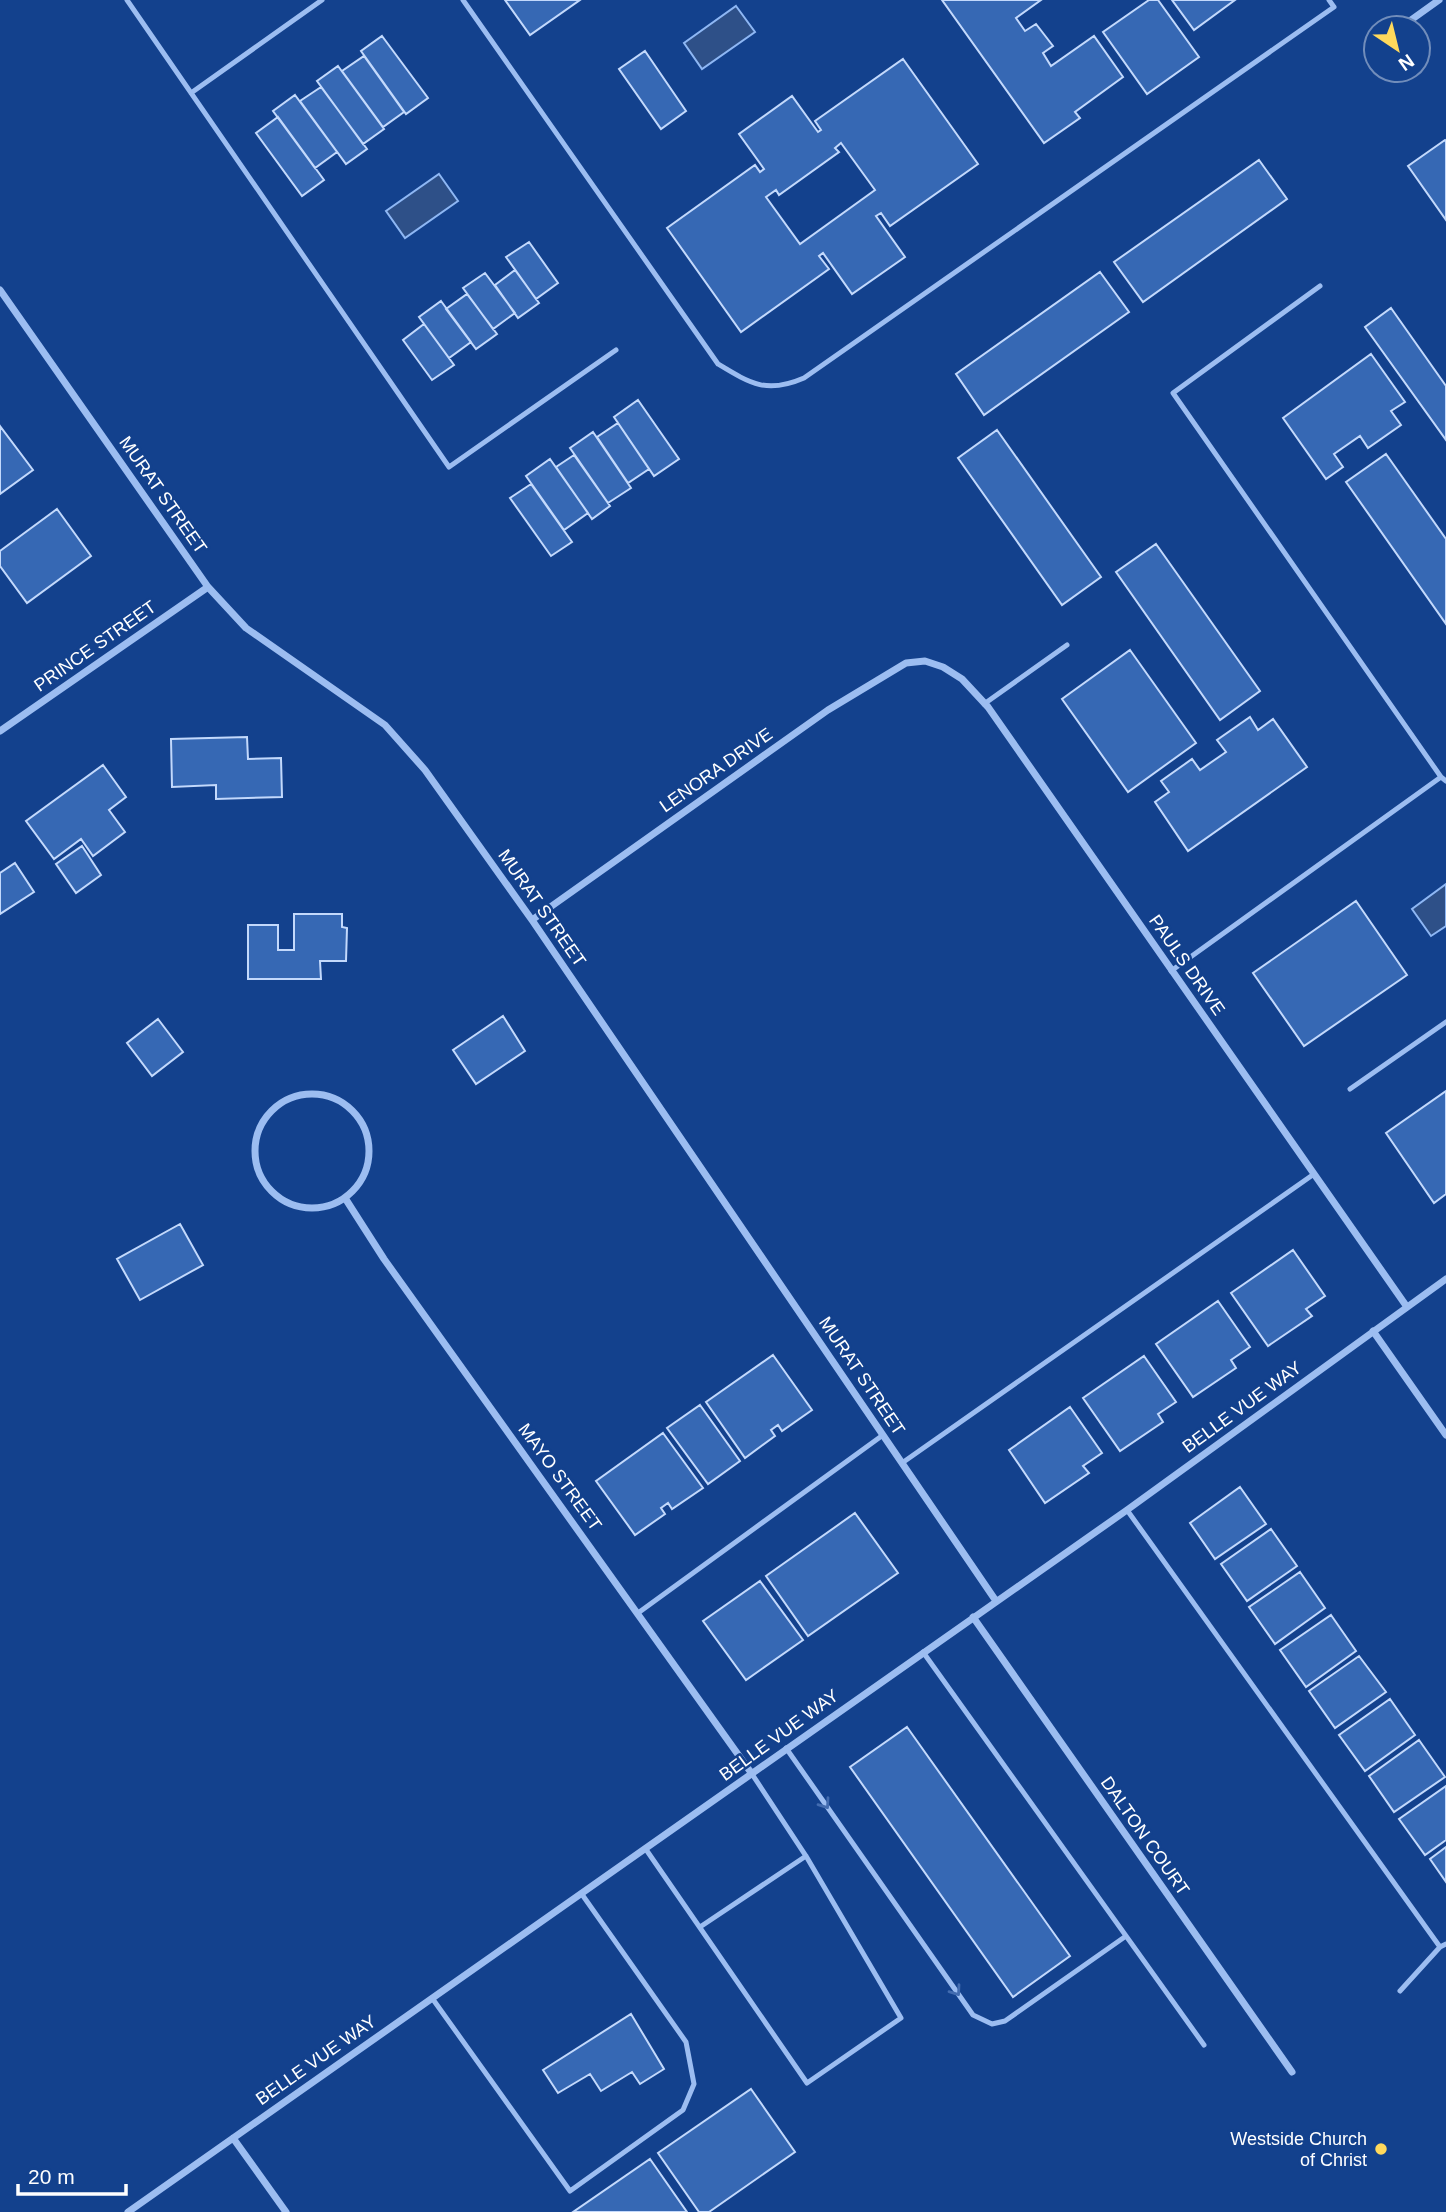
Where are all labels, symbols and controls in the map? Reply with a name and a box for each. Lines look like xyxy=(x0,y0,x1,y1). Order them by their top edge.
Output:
north arrow xyxy=(1362,14,1432,84)
text: N xyxy=(1395,50,1418,75)
street label: MURAT STREET xyxy=(115,433,211,557)
street label: PRINCE STREET xyxy=(30,597,160,695)
street label: LENORA DRIVE xyxy=(656,724,776,816)
street label: MURAT STREET xyxy=(494,846,590,970)
street label: PAULS DRIVE xyxy=(1145,911,1229,1019)
street label: MURAT STREET xyxy=(815,1313,909,1439)
street label: BELLE VUE WAY xyxy=(1179,1357,1305,1457)
street label: MAYO STREET xyxy=(514,1419,606,1535)
street label: BELLE VUE WAY xyxy=(716,1685,842,1785)
street label: DALTON COURT xyxy=(1097,1773,1193,1899)
one-way arrow xyxy=(817,1796,829,1809)
one-way arrow xyxy=(948,1983,960,1996)
street label: BELLE VUE WAY xyxy=(252,2011,380,2109)
place label: Westside Church of Christ xyxy=(1230,2129,1367,2170)
marker: Westside Church of Christ xyxy=(1373,2141,1389,2157)
scale bar xyxy=(18,2152,126,2196)
text: 20 m xyxy=(28,2165,75,2188)

